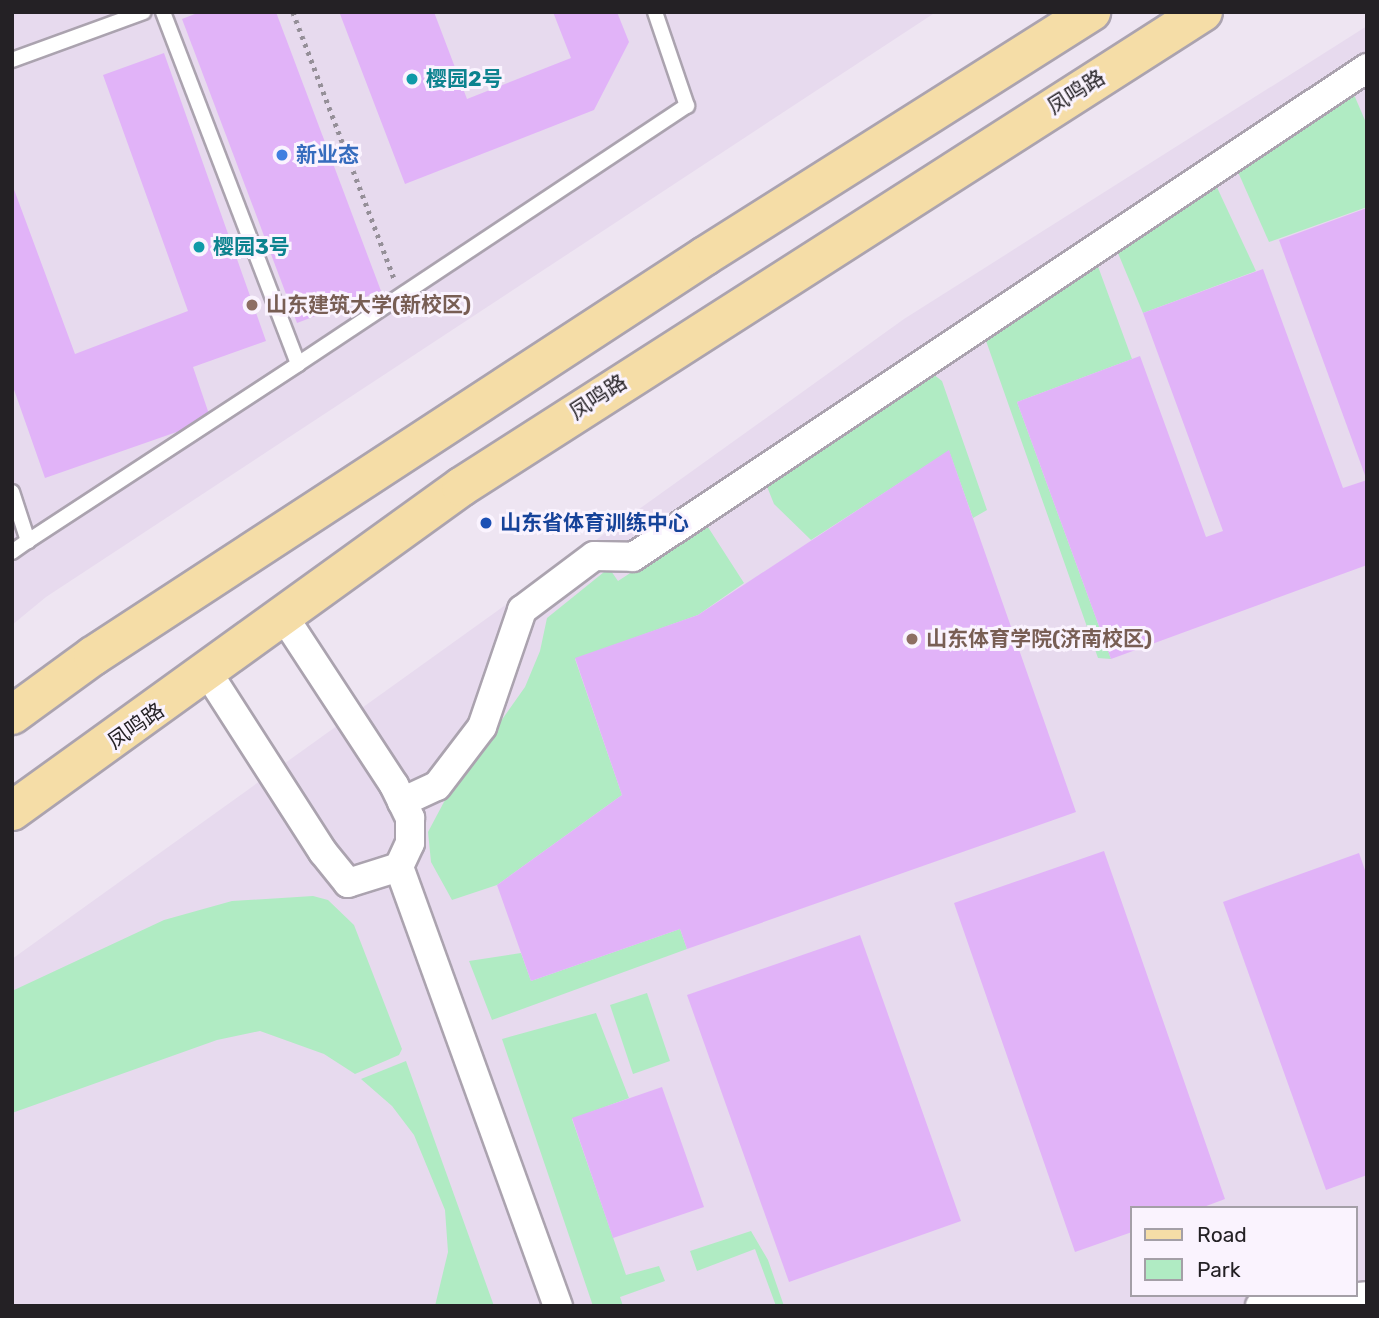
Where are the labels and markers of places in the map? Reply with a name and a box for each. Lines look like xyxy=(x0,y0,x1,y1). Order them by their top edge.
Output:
place label: 樱园2号 xyxy=(426,66,503,92)
marker: 樱园2号 xyxy=(404,71,420,87)
place label: 新业态 xyxy=(296,142,359,168)
marker: 新业态 xyxy=(274,147,290,163)
place label: 樱园3号 xyxy=(213,234,290,260)
marker: 樱园3号 xyxy=(191,239,207,255)
place label: 山东建筑大学(新校区) xyxy=(266,292,471,318)
marker: 山东建筑大学(新校区) xyxy=(244,297,260,313)
place label: 山东省体育训练中心 xyxy=(500,510,689,536)
marker: 山东省体育训练中心 xyxy=(478,515,494,531)
place label: 山东体育学院(济南校区) xyxy=(926,626,1152,652)
marker: 山东体育学院(济南校区) xyxy=(904,631,920,647)

